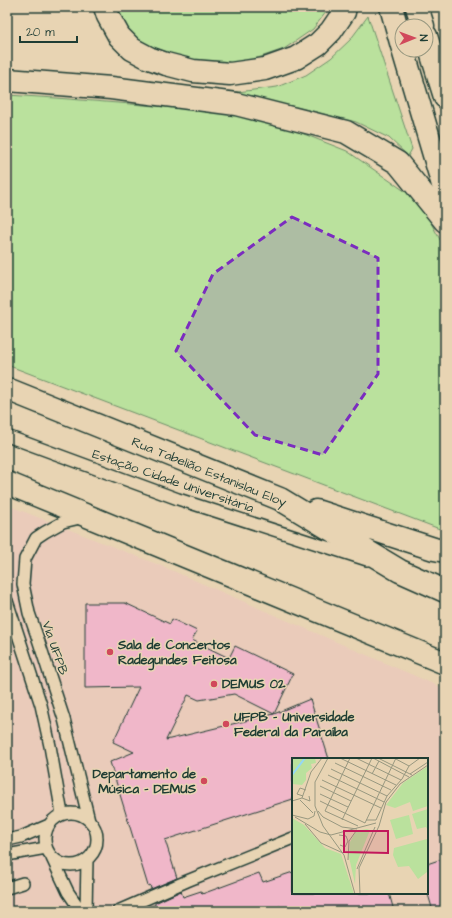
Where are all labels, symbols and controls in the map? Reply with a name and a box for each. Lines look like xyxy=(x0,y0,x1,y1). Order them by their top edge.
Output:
scale bar xyxy=(20,18,77,44)
north arrow xyxy=(394,18,434,58)
text: 20 m xyxy=(26,24,55,41)
text: N xyxy=(416,34,431,42)
street label: Rua Tabelião Estanislau Eloy xyxy=(128,433,289,512)
street label: Estação Cidade Universitária xyxy=(90,445,256,517)
street label: Via UFPB xyxy=(37,619,73,677)
place label: Sala de Concertos Radegundes Feitosa xyxy=(117,636,237,671)
marker: Sala de Concertos Radegundes Feitosa xyxy=(105,647,115,657)
place label: DEMUS 02 xyxy=(222,675,286,693)
marker: DEMUS 02 xyxy=(209,679,219,689)
place label: UFPB - Universidade Federal da Paraíba xyxy=(233,708,354,741)
marker: UFPB - Universidade Federal da Paraíba xyxy=(221,719,231,729)
inset map xyxy=(292,758,428,894)
place label: Departamento de Música - DEMUS xyxy=(93,765,197,798)
marker: Departamento de Música - DEMUS xyxy=(199,776,209,786)

